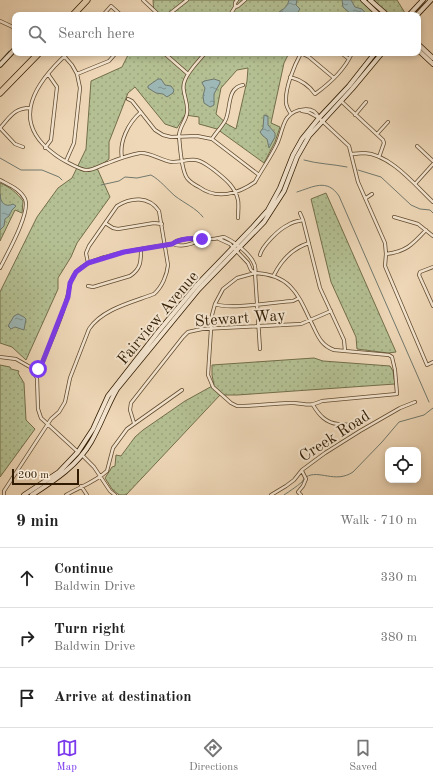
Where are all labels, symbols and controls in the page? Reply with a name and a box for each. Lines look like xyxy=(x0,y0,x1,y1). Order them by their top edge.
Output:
search box xyxy=(12,12,421,56)
icon: search xyxy=(26,23,48,45)
text: Search here xyxy=(58,27,135,42)
route end xyxy=(193,230,211,248)
street label: Fairview Avenue xyxy=(115,269,202,368)
street label: Stewart Way xyxy=(194,308,287,330)
route start xyxy=(29,360,47,378)
street label: Creek Road xyxy=(297,408,373,465)
map controls xyxy=(385,447,421,483)
button: locate xyxy=(385,447,421,483)
scale bar xyxy=(12,467,79,486)
text: 200 m xyxy=(18,470,49,481)
text: 9 min xyxy=(16,513,59,530)
text: Walk · 710 m xyxy=(340,514,417,527)
text: Continue xyxy=(54,562,113,577)
icon: ahead xyxy=(16,567,38,589)
text: 330 m xyxy=(380,571,417,584)
text: Baldwin Drive xyxy=(54,580,135,593)
text: Turn right xyxy=(54,622,125,637)
icon: right xyxy=(16,627,38,649)
text: 380 m xyxy=(380,631,417,644)
text: Baldwin Drive xyxy=(54,640,135,653)
icon: arrive xyxy=(16,687,38,709)
text: Arrive at destination xyxy=(54,690,192,705)
tab: Map xyxy=(56,737,78,775)
tab: Directions xyxy=(189,737,238,775)
tab: Saved xyxy=(349,737,377,775)

